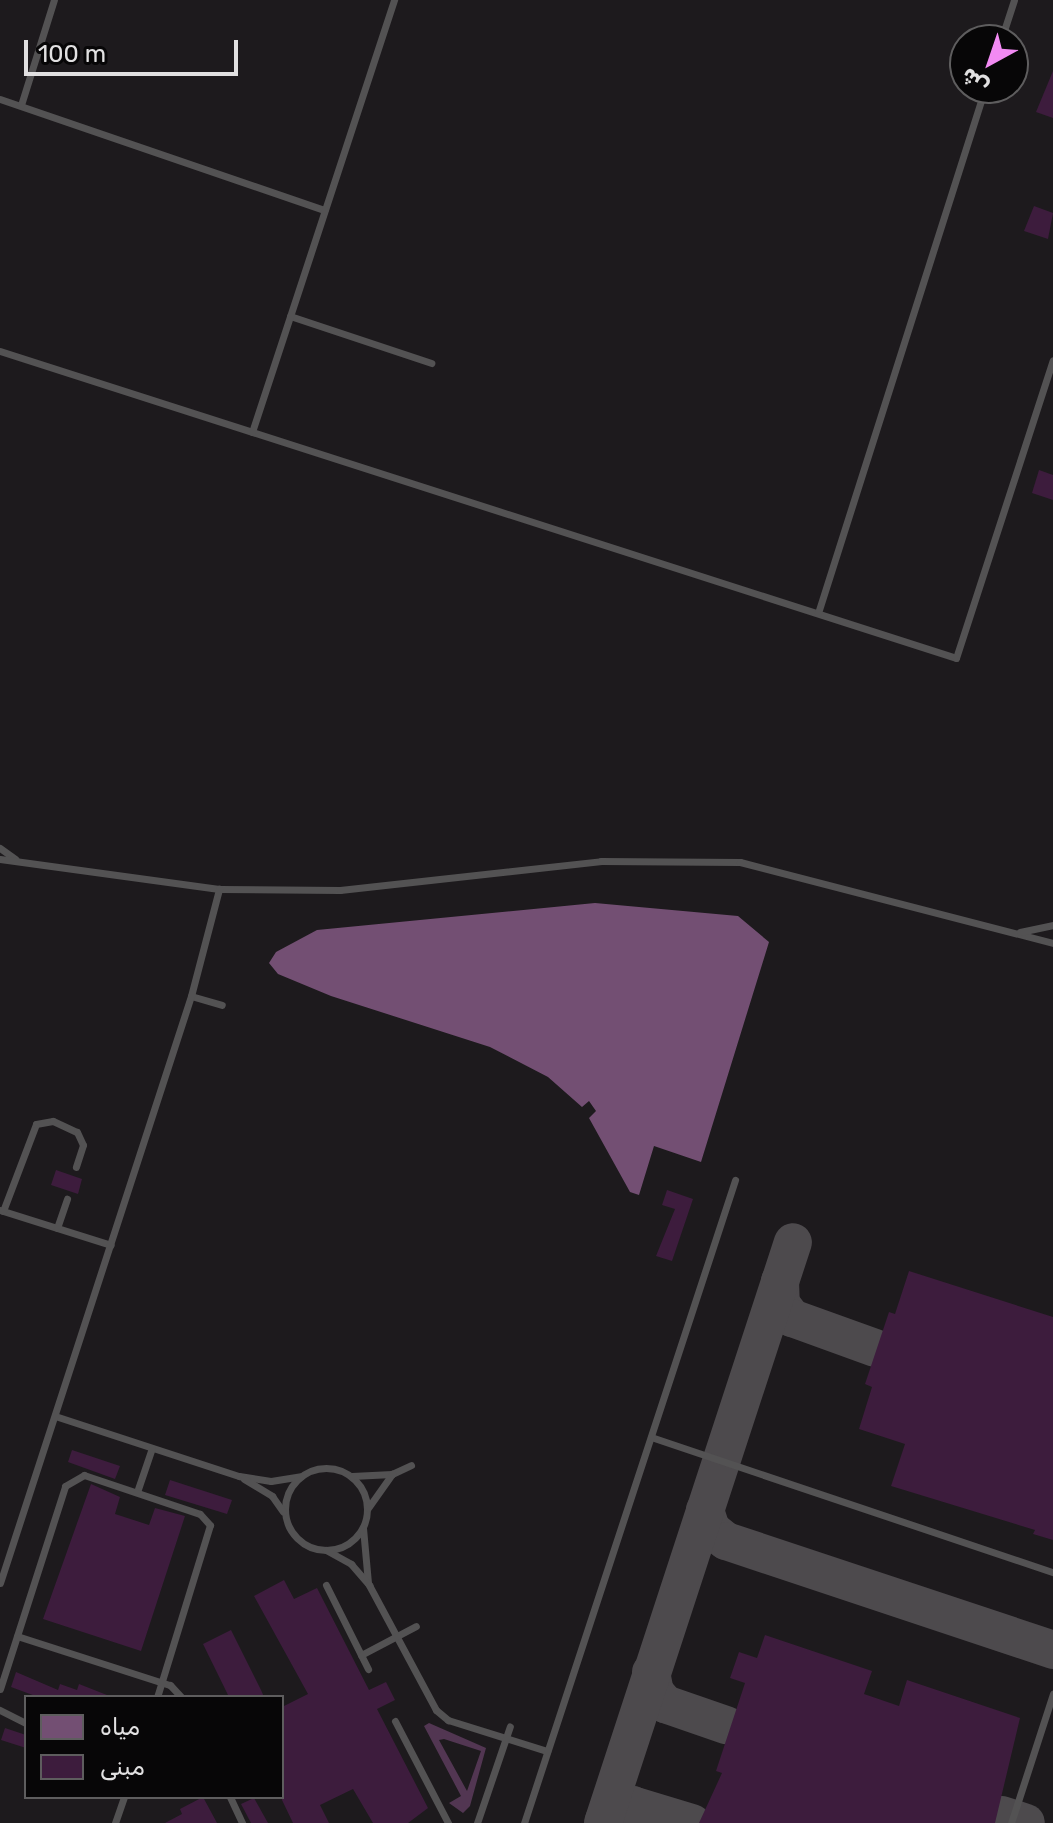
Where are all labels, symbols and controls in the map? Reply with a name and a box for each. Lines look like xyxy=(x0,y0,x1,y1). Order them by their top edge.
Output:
scale bar xyxy=(28,24,242,74)
north arrow xyxy=(949,24,1029,104)
text: 100 m xyxy=(38,40,106,68)
text: ش xyxy=(955,62,994,101)
legend xyxy=(24,1695,284,1799)
text: مياه xyxy=(100,1713,140,1741)
text: مبنى xyxy=(100,1753,145,1781)

